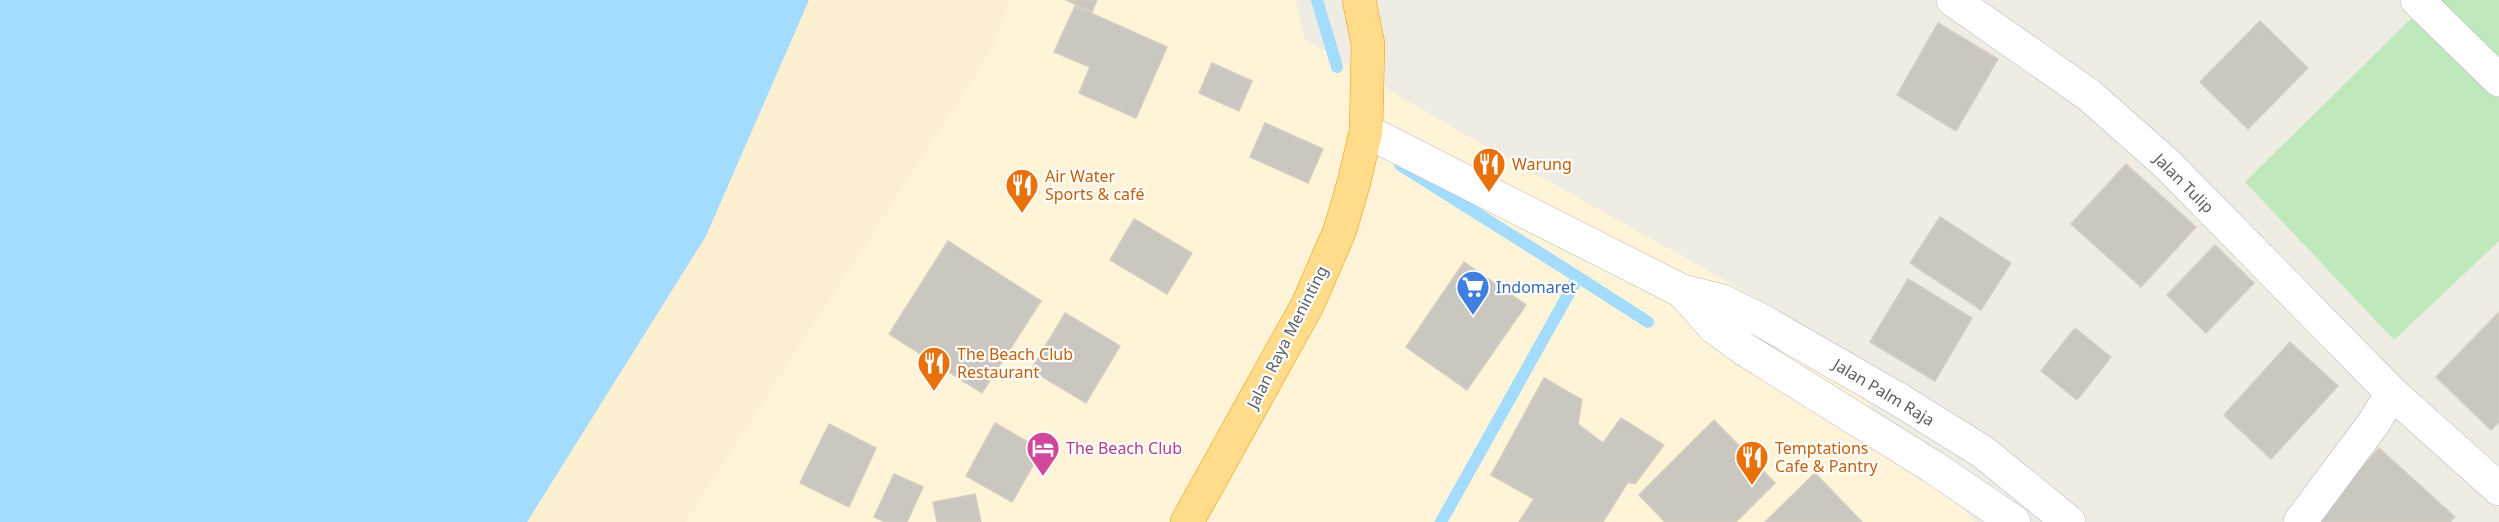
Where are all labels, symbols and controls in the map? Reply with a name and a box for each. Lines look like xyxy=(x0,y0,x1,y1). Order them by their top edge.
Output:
restaurant icon: Warung xyxy=(1471,146,1507,193)
street label: Jalan Tulip xyxy=(2148,147,2219,218)
place label: Warung xyxy=(1512,153,1572,175)
place label: Air Water Sports & café xyxy=(1045,165,1145,205)
restaurant icon: Air Water Sports & café xyxy=(1004,167,1040,214)
street label: Jalan Raya Meninting xyxy=(1240,262,1333,414)
supermarket icon: Indomaret xyxy=(1455,269,1491,316)
place label: Indomaret xyxy=(1496,276,1576,298)
place label: The Beach Club Restaurant xyxy=(957,343,1073,383)
restaurant icon: The Beach Club Restaurant xyxy=(916,345,952,392)
street label: Jalan Palm Raja xyxy=(1828,352,1939,431)
hotel icon: The Beach Club xyxy=(1025,430,1061,477)
place label: The Beach Club xyxy=(1066,437,1182,459)
place label: Temptations Cafe & Pantry xyxy=(1775,437,1879,477)
restaurant icon: Temptations Cafe & Pantry xyxy=(1734,439,1770,486)

